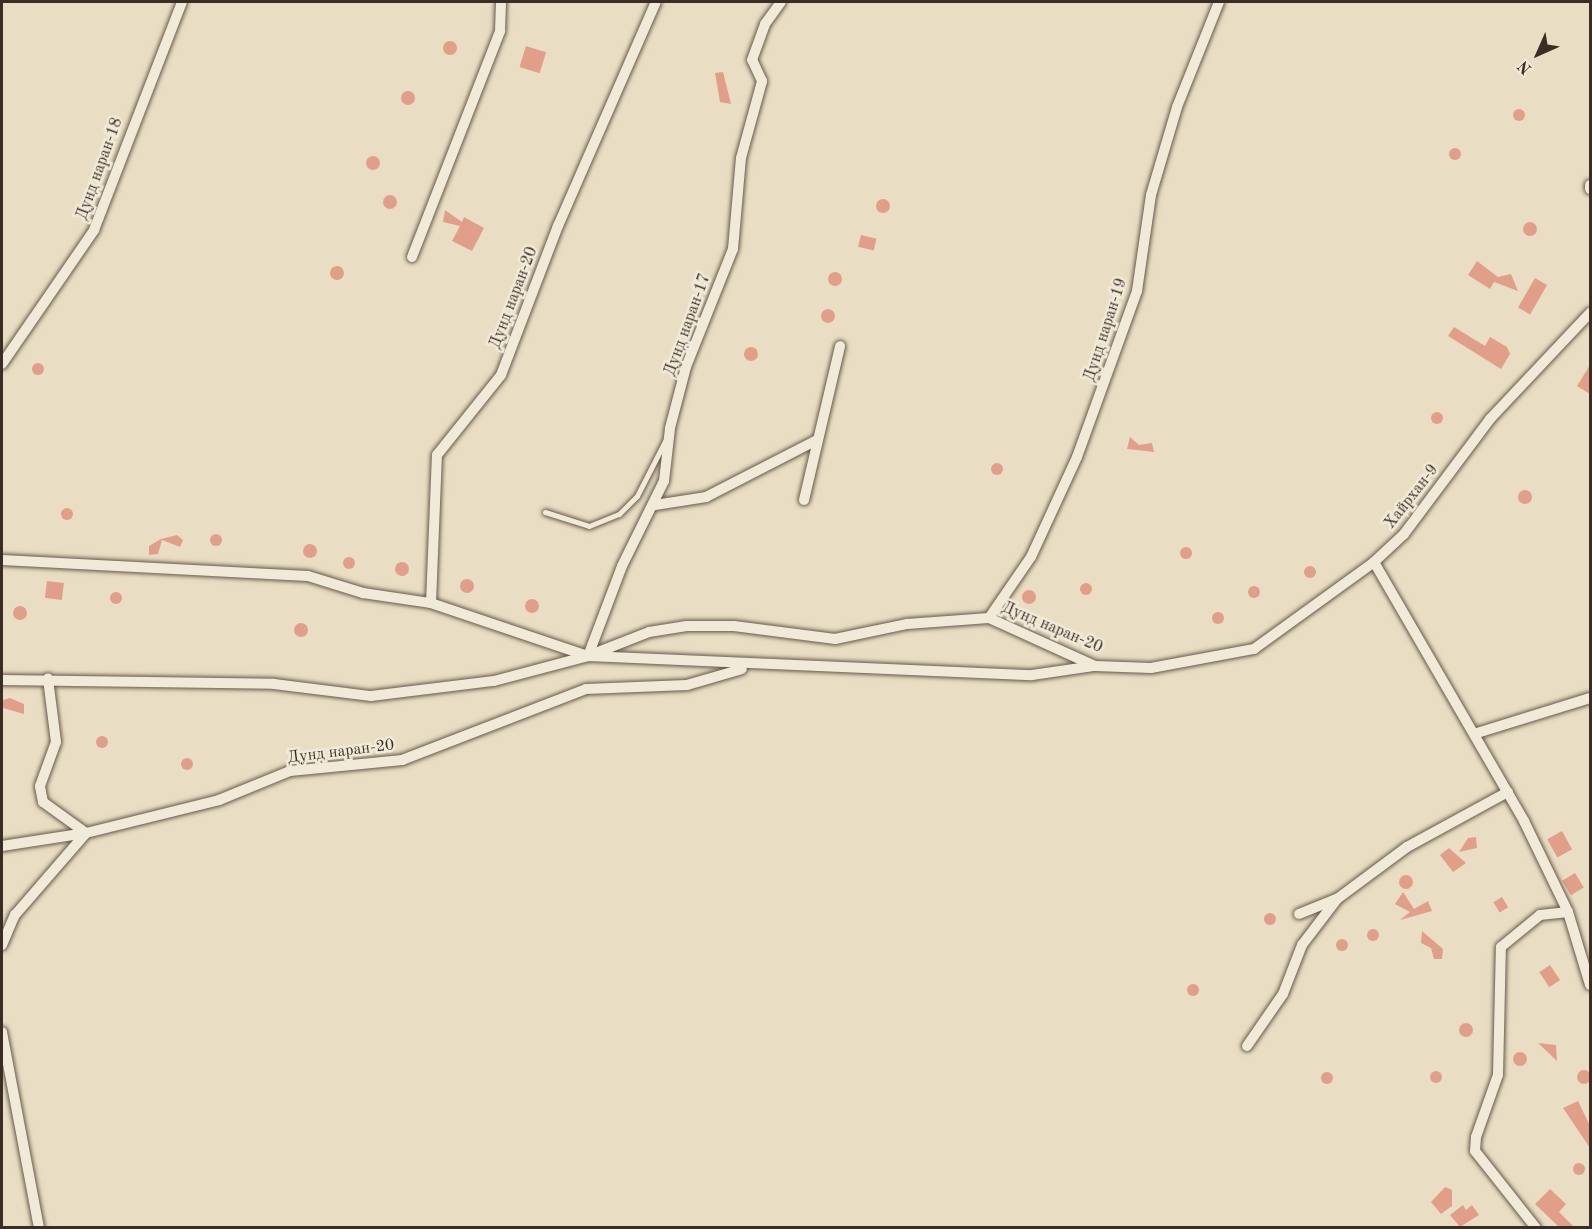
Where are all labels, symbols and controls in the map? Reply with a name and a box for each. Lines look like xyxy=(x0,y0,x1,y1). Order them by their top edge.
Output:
north arrow xyxy=(1508,24,1568,84)
text: N xyxy=(1515,57,1535,77)
street label: Дунд наран-18 xyxy=(73,115,127,223)
street label: Дунд наран-20 xyxy=(486,244,542,352)
street label: Дунд наран-17 xyxy=(661,271,715,379)
street label: Дунд наран-19 xyxy=(1080,276,1132,384)
street label: Хайрхан-9 xyxy=(1381,461,1443,533)
street label: Дунд наран-20 xyxy=(999,598,1105,658)
street label: Дунд наран-20 xyxy=(286,736,396,768)

